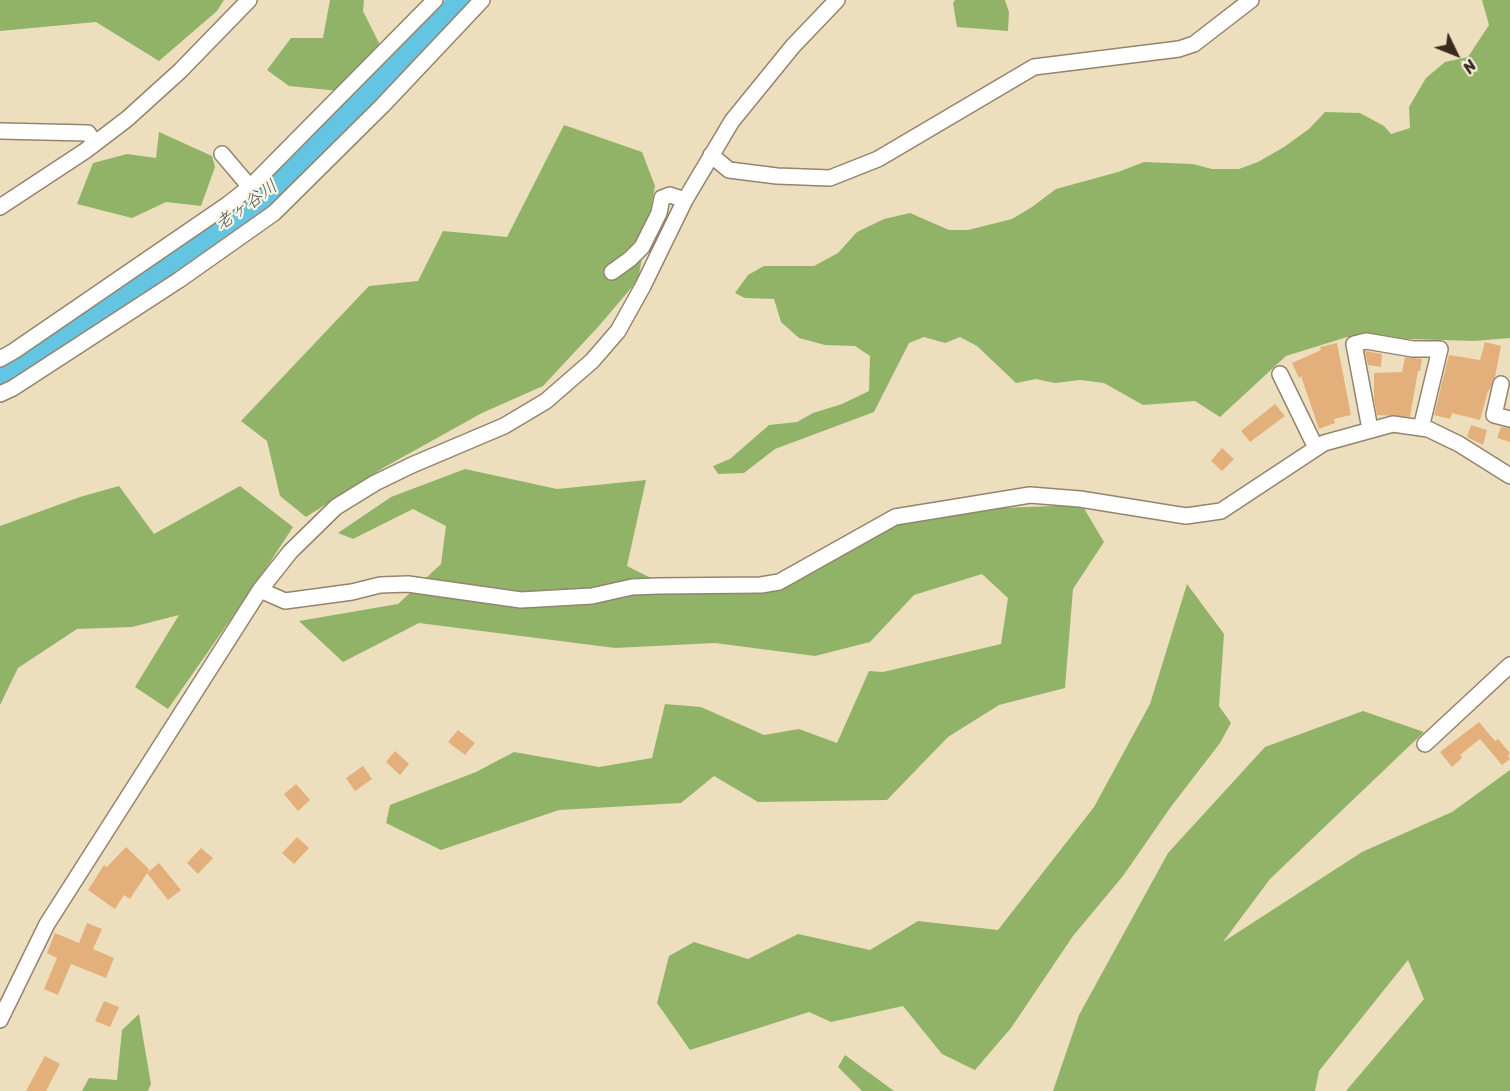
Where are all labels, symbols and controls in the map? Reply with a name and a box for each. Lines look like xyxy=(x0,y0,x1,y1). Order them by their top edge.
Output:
north arrow xyxy=(1426,24,1486,84)
text: N xyxy=(1455,53,1484,81)
water label: 老ヶ谷川 xyxy=(212,176,282,236)

